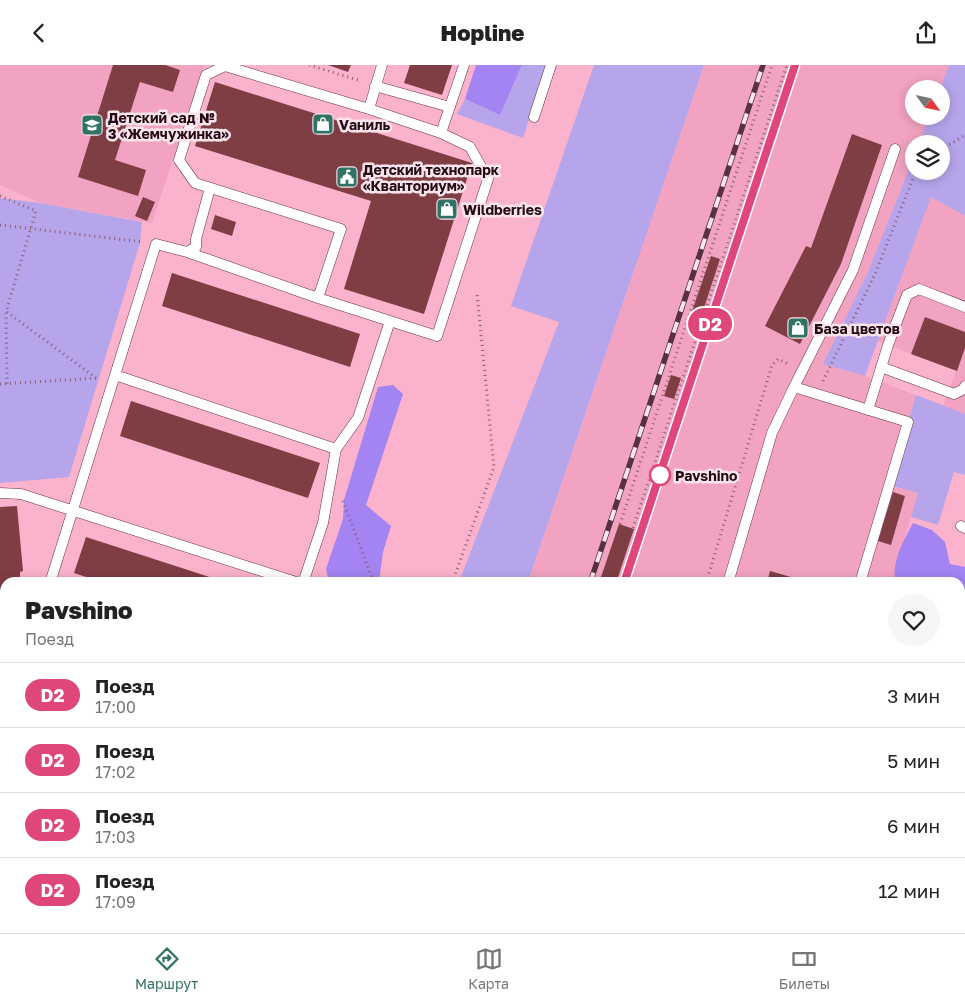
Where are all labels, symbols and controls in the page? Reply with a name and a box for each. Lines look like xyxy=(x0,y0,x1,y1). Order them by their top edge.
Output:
icon: back xyxy=(25,19,53,47)
text: Hopline xyxy=(441,19,524,46)
icon: share xyxy=(912,19,940,47)
north arrow xyxy=(905,80,950,125)
map controls xyxy=(905,80,950,180)
place label: Детский сад № 3 «Жемчужинка» xyxy=(108,109,229,142)
shop icon: Vаниль xyxy=(311,112,335,136)
school or university icon: Детский сад № 3 «Жемчужинка» xyxy=(80,113,104,137)
place label: Vаниль xyxy=(339,116,390,133)
button: layers xyxy=(905,135,950,180)
place label: Детский технопарк «Кванториум» xyxy=(363,161,499,194)
public building icon: Детский технопарк «Кванториум» xyxy=(335,165,359,189)
shop icon: Wildberries xyxy=(435,197,459,221)
place label: Wildberries xyxy=(463,201,542,218)
line badge: D2 xyxy=(688,308,732,340)
text: D2 xyxy=(698,313,722,335)
shop icon: База цветов xyxy=(786,316,810,340)
place label: База цветов xyxy=(814,320,900,337)
marker: Pavshino xyxy=(649,464,671,486)
place label: Pavshino xyxy=(675,467,737,484)
button: heart xyxy=(888,594,940,646)
text: Pavshino xyxy=(25,595,132,624)
text: Поезд xyxy=(25,629,74,649)
text: Поезд xyxy=(95,674,154,697)
text: D2 xyxy=(41,684,64,706)
text: 3 мин xyxy=(887,684,940,707)
text: 17:00 xyxy=(95,697,136,717)
text: Поезд xyxy=(95,739,154,762)
text: D2 xyxy=(41,749,64,771)
text: 5 мин xyxy=(887,749,940,772)
text: 17:02 xyxy=(95,762,135,782)
text: Поезд xyxy=(95,804,154,827)
text: D2 xyxy=(41,814,64,836)
text: 6 мин xyxy=(887,814,940,837)
text: 17:03 xyxy=(95,827,135,847)
text: Поезд xyxy=(95,869,154,892)
text: D2 xyxy=(41,879,64,901)
text: 12 мин xyxy=(878,879,940,902)
text: 17:09 xyxy=(95,892,136,912)
tab: Маршрут xyxy=(135,945,198,992)
tab: Карта xyxy=(468,945,509,992)
tab: Билеты xyxy=(779,945,830,992)

